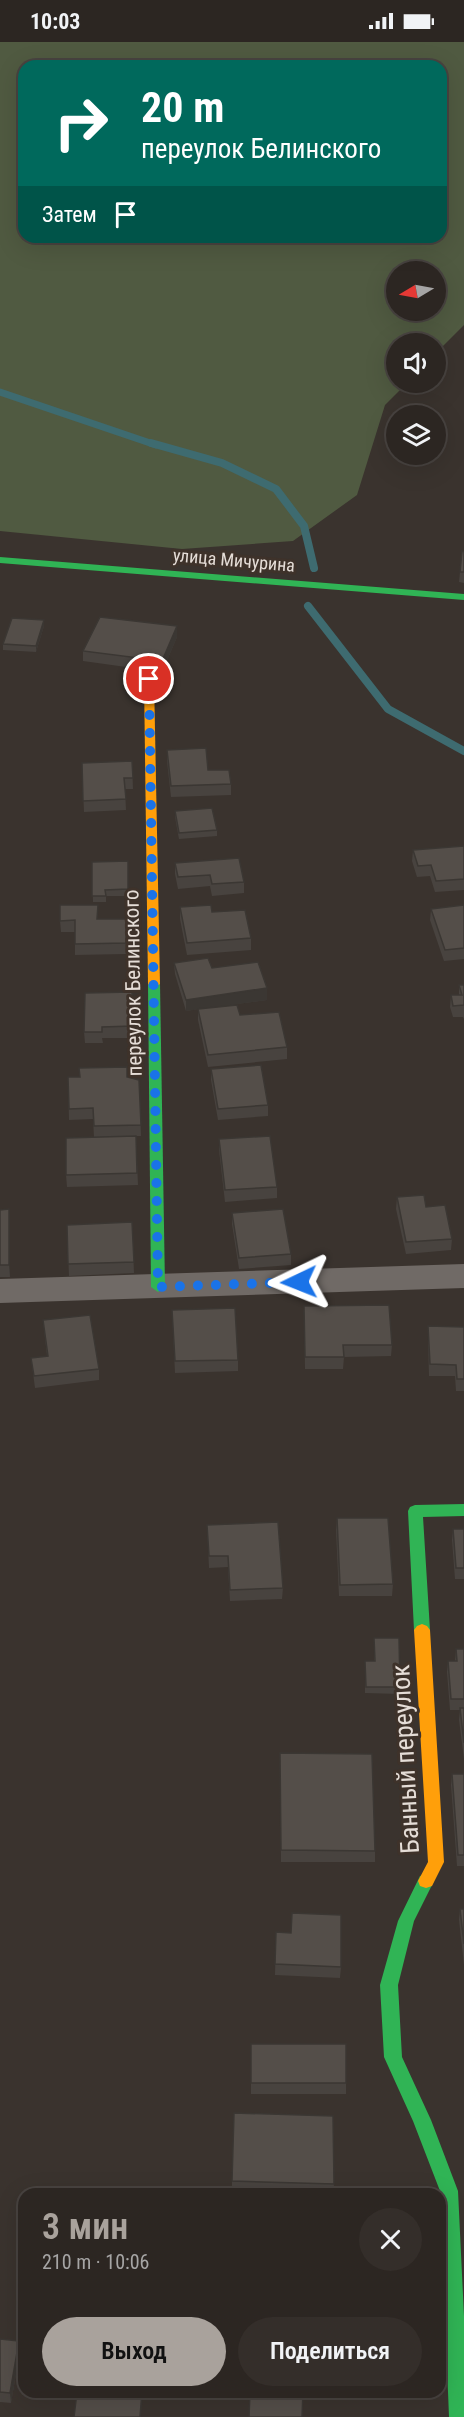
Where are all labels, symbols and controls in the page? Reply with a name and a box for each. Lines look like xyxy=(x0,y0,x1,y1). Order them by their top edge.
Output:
text: 10:03 xyxy=(30,9,81,34)
text: 20 m xyxy=(141,83,224,132)
icon: right xyxy=(42,84,120,162)
text: переулок Белинского xyxy=(141,133,381,165)
icon: arrive xyxy=(109,198,142,231)
text: Затем xyxy=(42,202,97,227)
north arrow xyxy=(386,261,446,321)
map controls xyxy=(386,261,446,465)
button: sound xyxy=(386,333,446,393)
button: layers xyxy=(386,405,446,465)
street label: улица Мичурина xyxy=(172,544,296,576)
pin xyxy=(123,653,174,704)
icon: arrive xyxy=(132,662,165,695)
street label: переулок Белинского xyxy=(119,889,147,1077)
position arrow xyxy=(267,1250,331,1314)
street label: Банный переулок xyxy=(385,1663,425,1854)
text: 3 мин xyxy=(42,2206,128,2248)
button: close xyxy=(359,2208,422,2271)
text: 210 m · 10:06 xyxy=(42,2250,149,2274)
button: Выход xyxy=(42,2317,226,2386)
button: Поделиться xyxy=(238,2317,422,2386)

